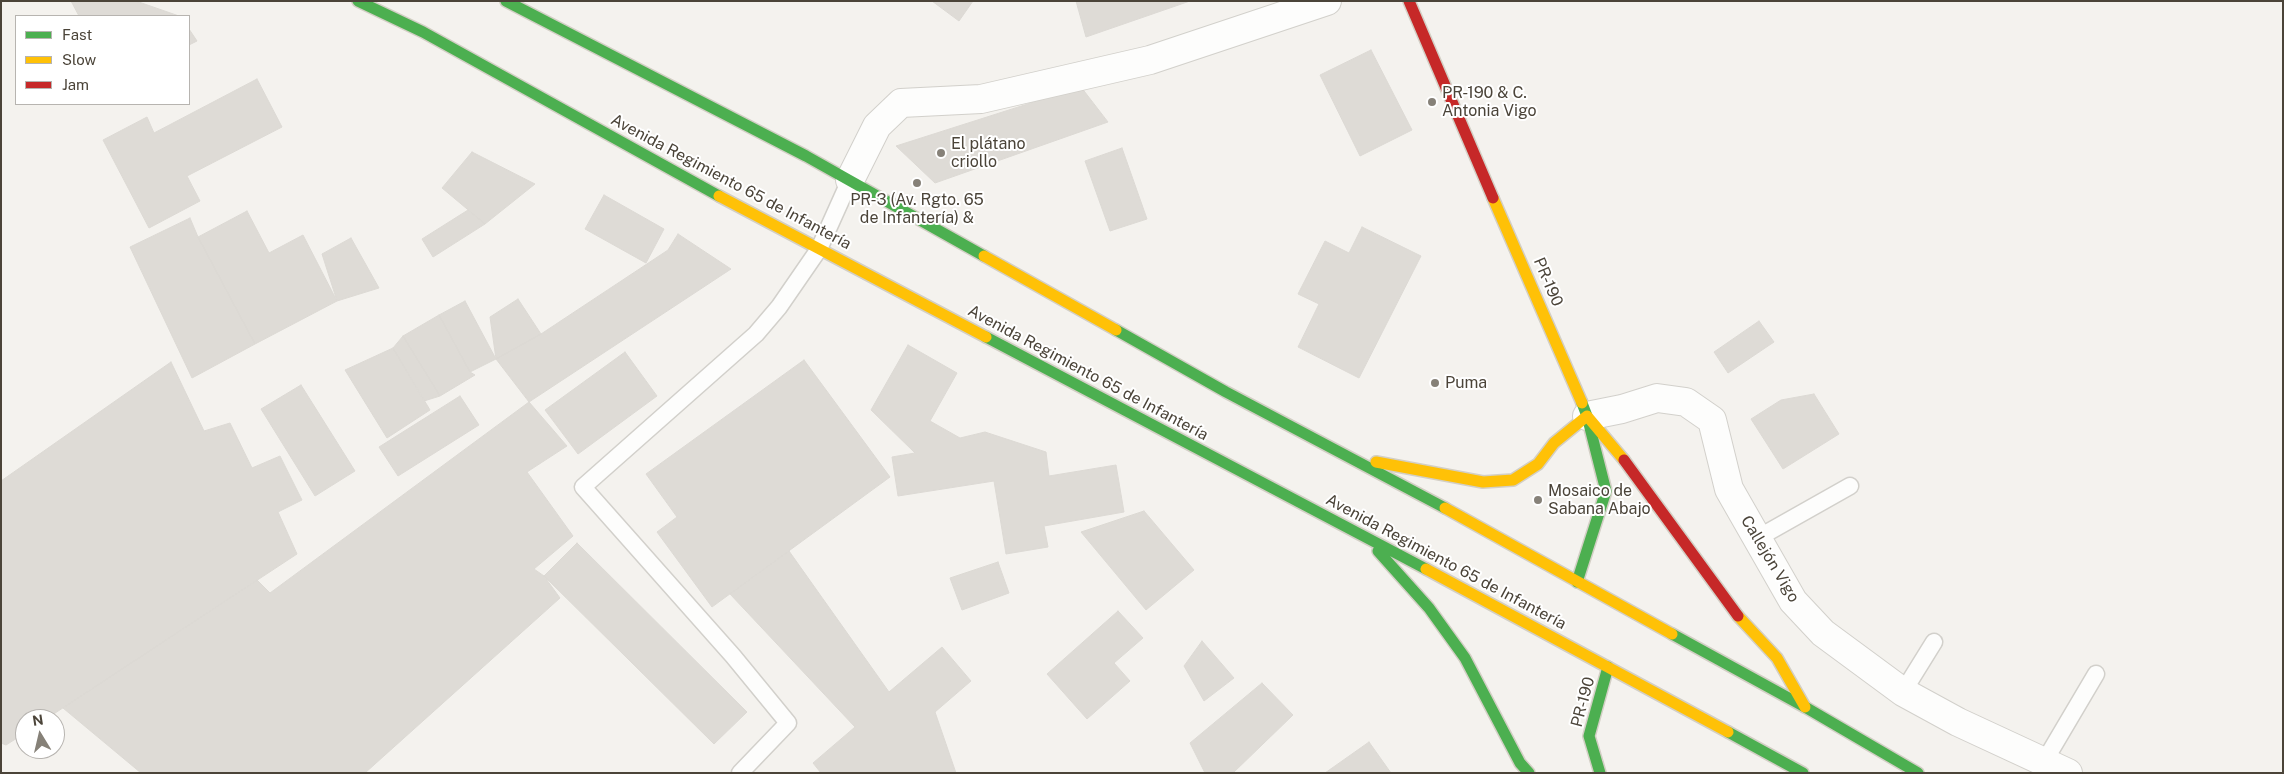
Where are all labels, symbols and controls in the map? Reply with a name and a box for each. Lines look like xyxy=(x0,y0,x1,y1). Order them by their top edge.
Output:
legend xyxy=(15,15,190,105)
text: Fast xyxy=(62,26,92,43)
text: Slow xyxy=(62,51,96,68)
text: Jam xyxy=(62,76,89,93)
place label: PR-190 & C. Antonia Vigo xyxy=(1442,83,1537,121)
marker: PR-190 & C. Antonia Vigo xyxy=(1426,96,1438,108)
street label: Avenida Regimiento 65 de Infantería xyxy=(608,110,854,254)
place label: El plátano criollo xyxy=(951,134,1026,172)
marker: El plátano criollo xyxy=(935,147,947,159)
marker: PR-3 (Av. Rgto. 65 de Infantería) & xyxy=(911,177,923,189)
place label: PR-3 (Av. Rgto. 65 de Infantería) & xyxy=(850,190,984,228)
street label: PR-190 xyxy=(1529,255,1567,309)
street label: Avenida Regimiento 65 de Infantería xyxy=(965,301,1211,445)
place label: Puma xyxy=(1445,373,1487,393)
marker: Puma xyxy=(1429,377,1441,389)
place label: Mosaico de Sabana Abajo xyxy=(1548,481,1651,519)
street label: Avenida Regimiento 65 de Infantería xyxy=(1323,490,1569,634)
marker: Mosaico de Sabana Abajo xyxy=(1532,494,1544,506)
street label: Callejón Vigo xyxy=(1737,512,1803,606)
street label: PR-190 xyxy=(1567,675,1599,729)
north arrow xyxy=(15,709,65,759)
text: N xyxy=(31,711,44,729)

